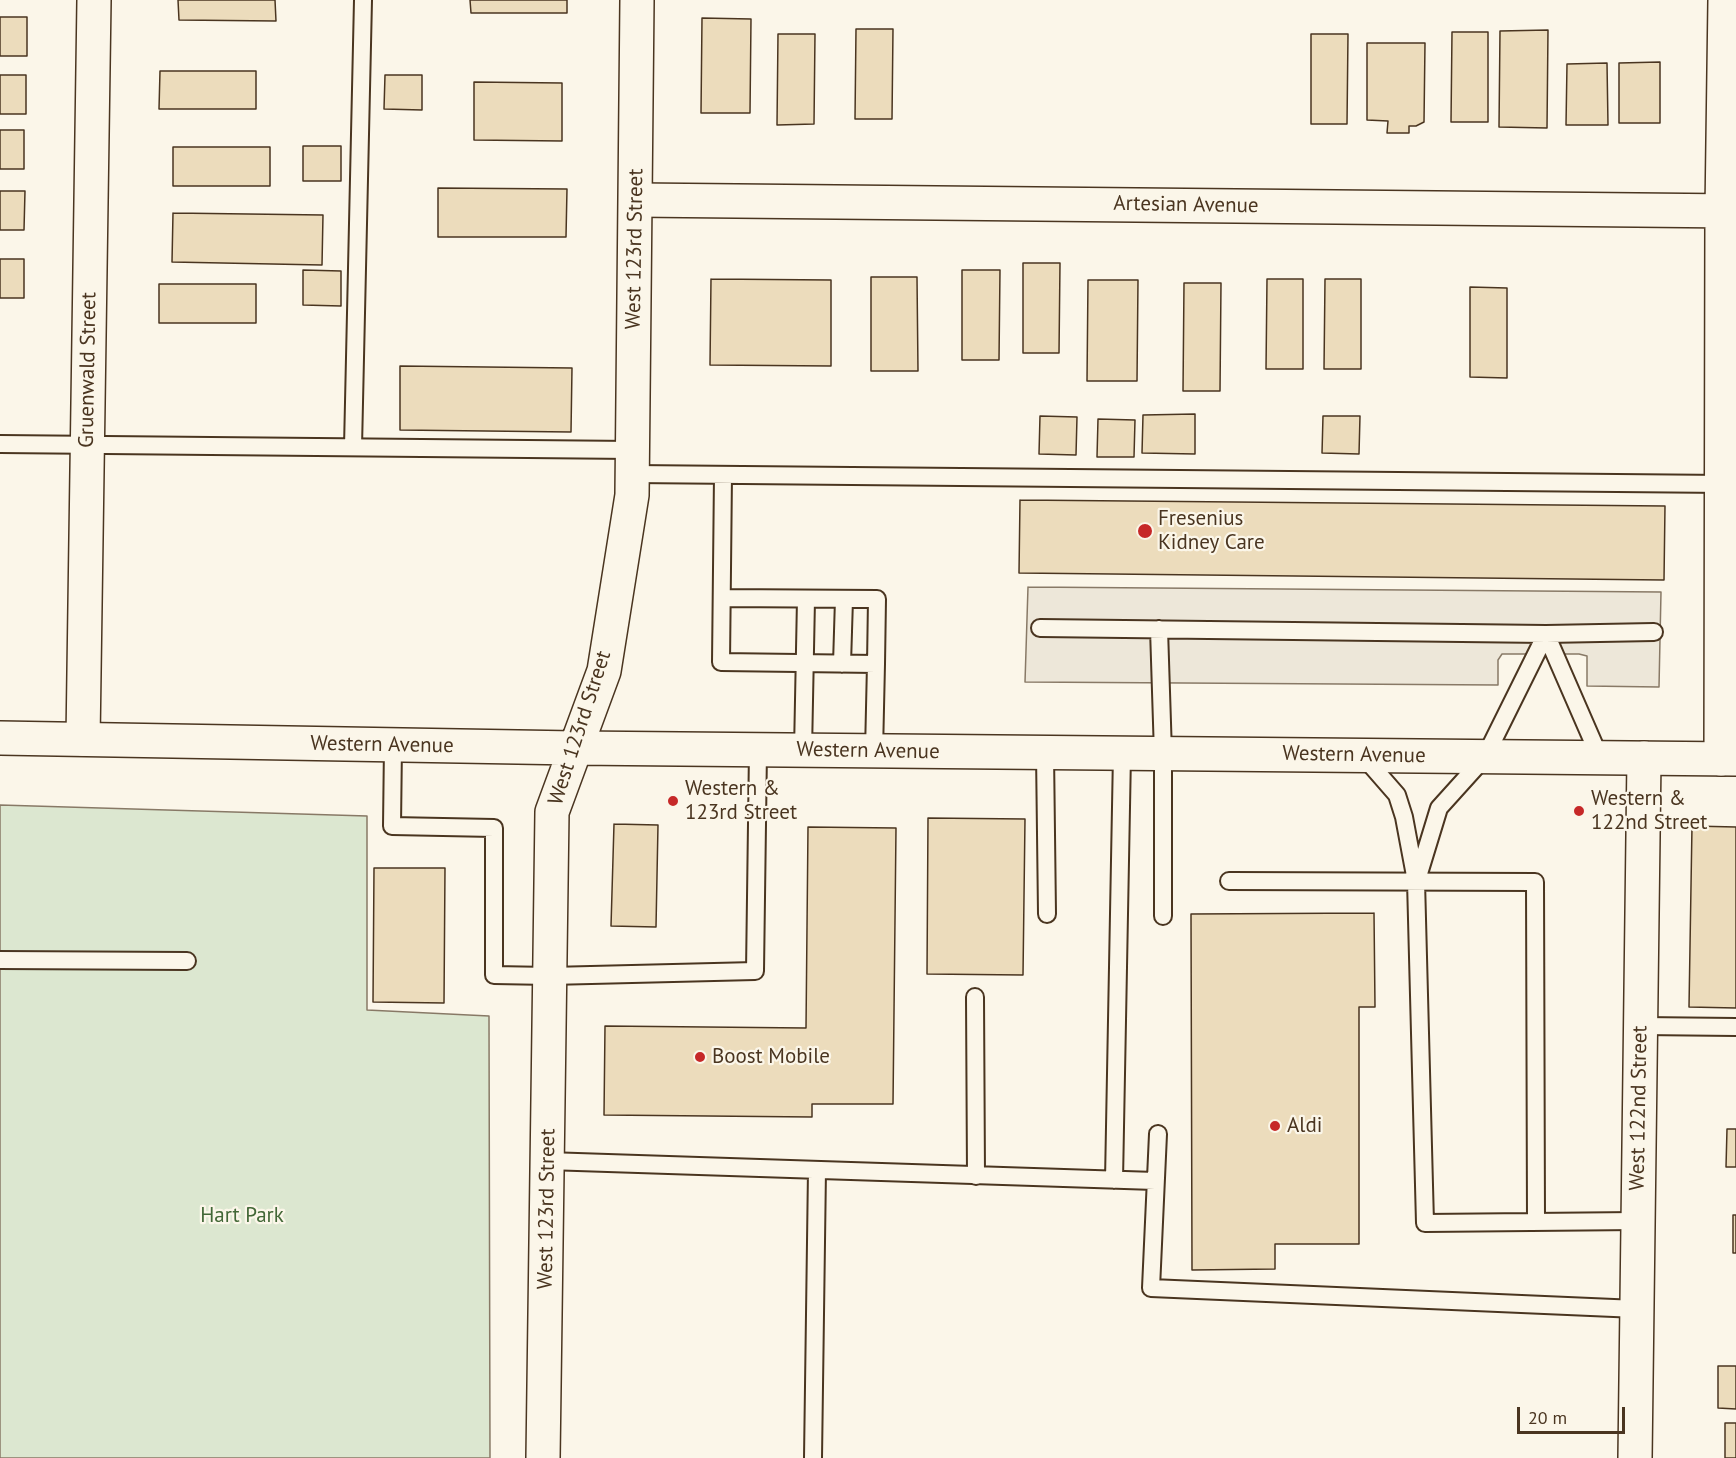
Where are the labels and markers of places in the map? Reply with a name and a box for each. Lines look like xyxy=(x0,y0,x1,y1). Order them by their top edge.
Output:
place label: Fresenius Kidney Care xyxy=(1158,506,1265,556)
marker: Fresenius Kidney Care xyxy=(1136,522,1154,540)
place label: Western & 123rd Street xyxy=(685,776,797,826)
place label: Western & 122nd Street xyxy=(1591,786,1707,836)
marker: Western & 123rd Street xyxy=(666,794,680,808)
marker: Western & 122nd Street xyxy=(1572,804,1586,818)
place label: Boost Mobile xyxy=(712,1044,830,1070)
marker: Boost Mobile xyxy=(693,1050,707,1064)
place label: Aldi xyxy=(1287,1113,1322,1139)
marker: Aldi xyxy=(1268,1119,1282,1133)

